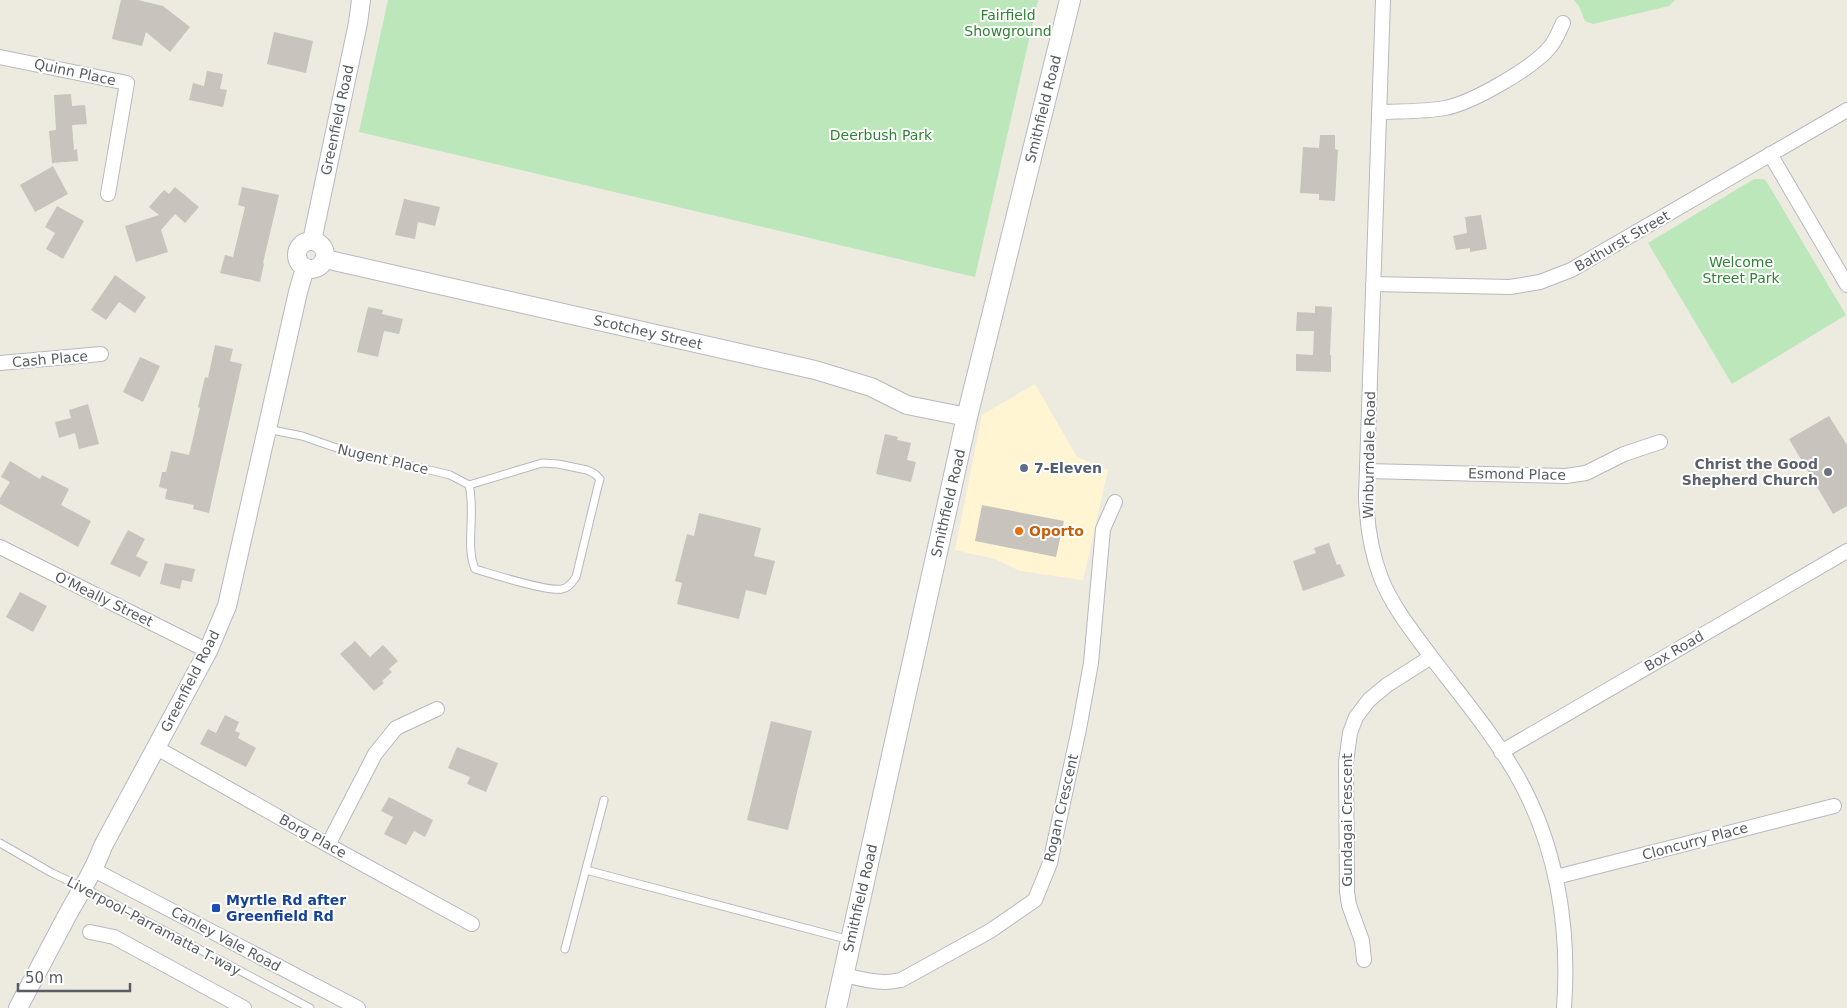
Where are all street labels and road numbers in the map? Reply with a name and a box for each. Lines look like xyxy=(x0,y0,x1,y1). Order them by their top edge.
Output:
street label: Smithfield Road xyxy=(1022,53,1064,165)
street label: Quinn Place xyxy=(33,56,117,88)
street label: Greenfield Road xyxy=(318,63,356,177)
street label: Bathurst Street xyxy=(1572,207,1673,275)
street label: Scotchey Street xyxy=(592,312,704,352)
street label: Cash Place xyxy=(11,348,89,370)
street label: Winburndale Road xyxy=(1360,391,1378,519)
street label: Nugent Place xyxy=(336,441,430,477)
street label: Smithfield Road xyxy=(928,447,968,559)
street label: Esmond Place xyxy=(1468,465,1566,483)
street label: O'Meally Street xyxy=(52,568,156,630)
street label: Greenfield Road xyxy=(157,627,223,735)
street label: Box Road xyxy=(1642,628,1706,674)
street label: Rogan Crescent xyxy=(1041,752,1081,864)
street label: Gundagai Crescent xyxy=(1339,753,1355,887)
street label: Borg Place xyxy=(277,811,349,861)
street label: Cloncurry Place xyxy=(1640,819,1750,863)
street label: Smithfield Road xyxy=(840,842,880,954)
street label: Liverpool–Parramatta T-way xyxy=(64,873,244,979)
street label: Canley Vale Road xyxy=(169,903,283,975)

